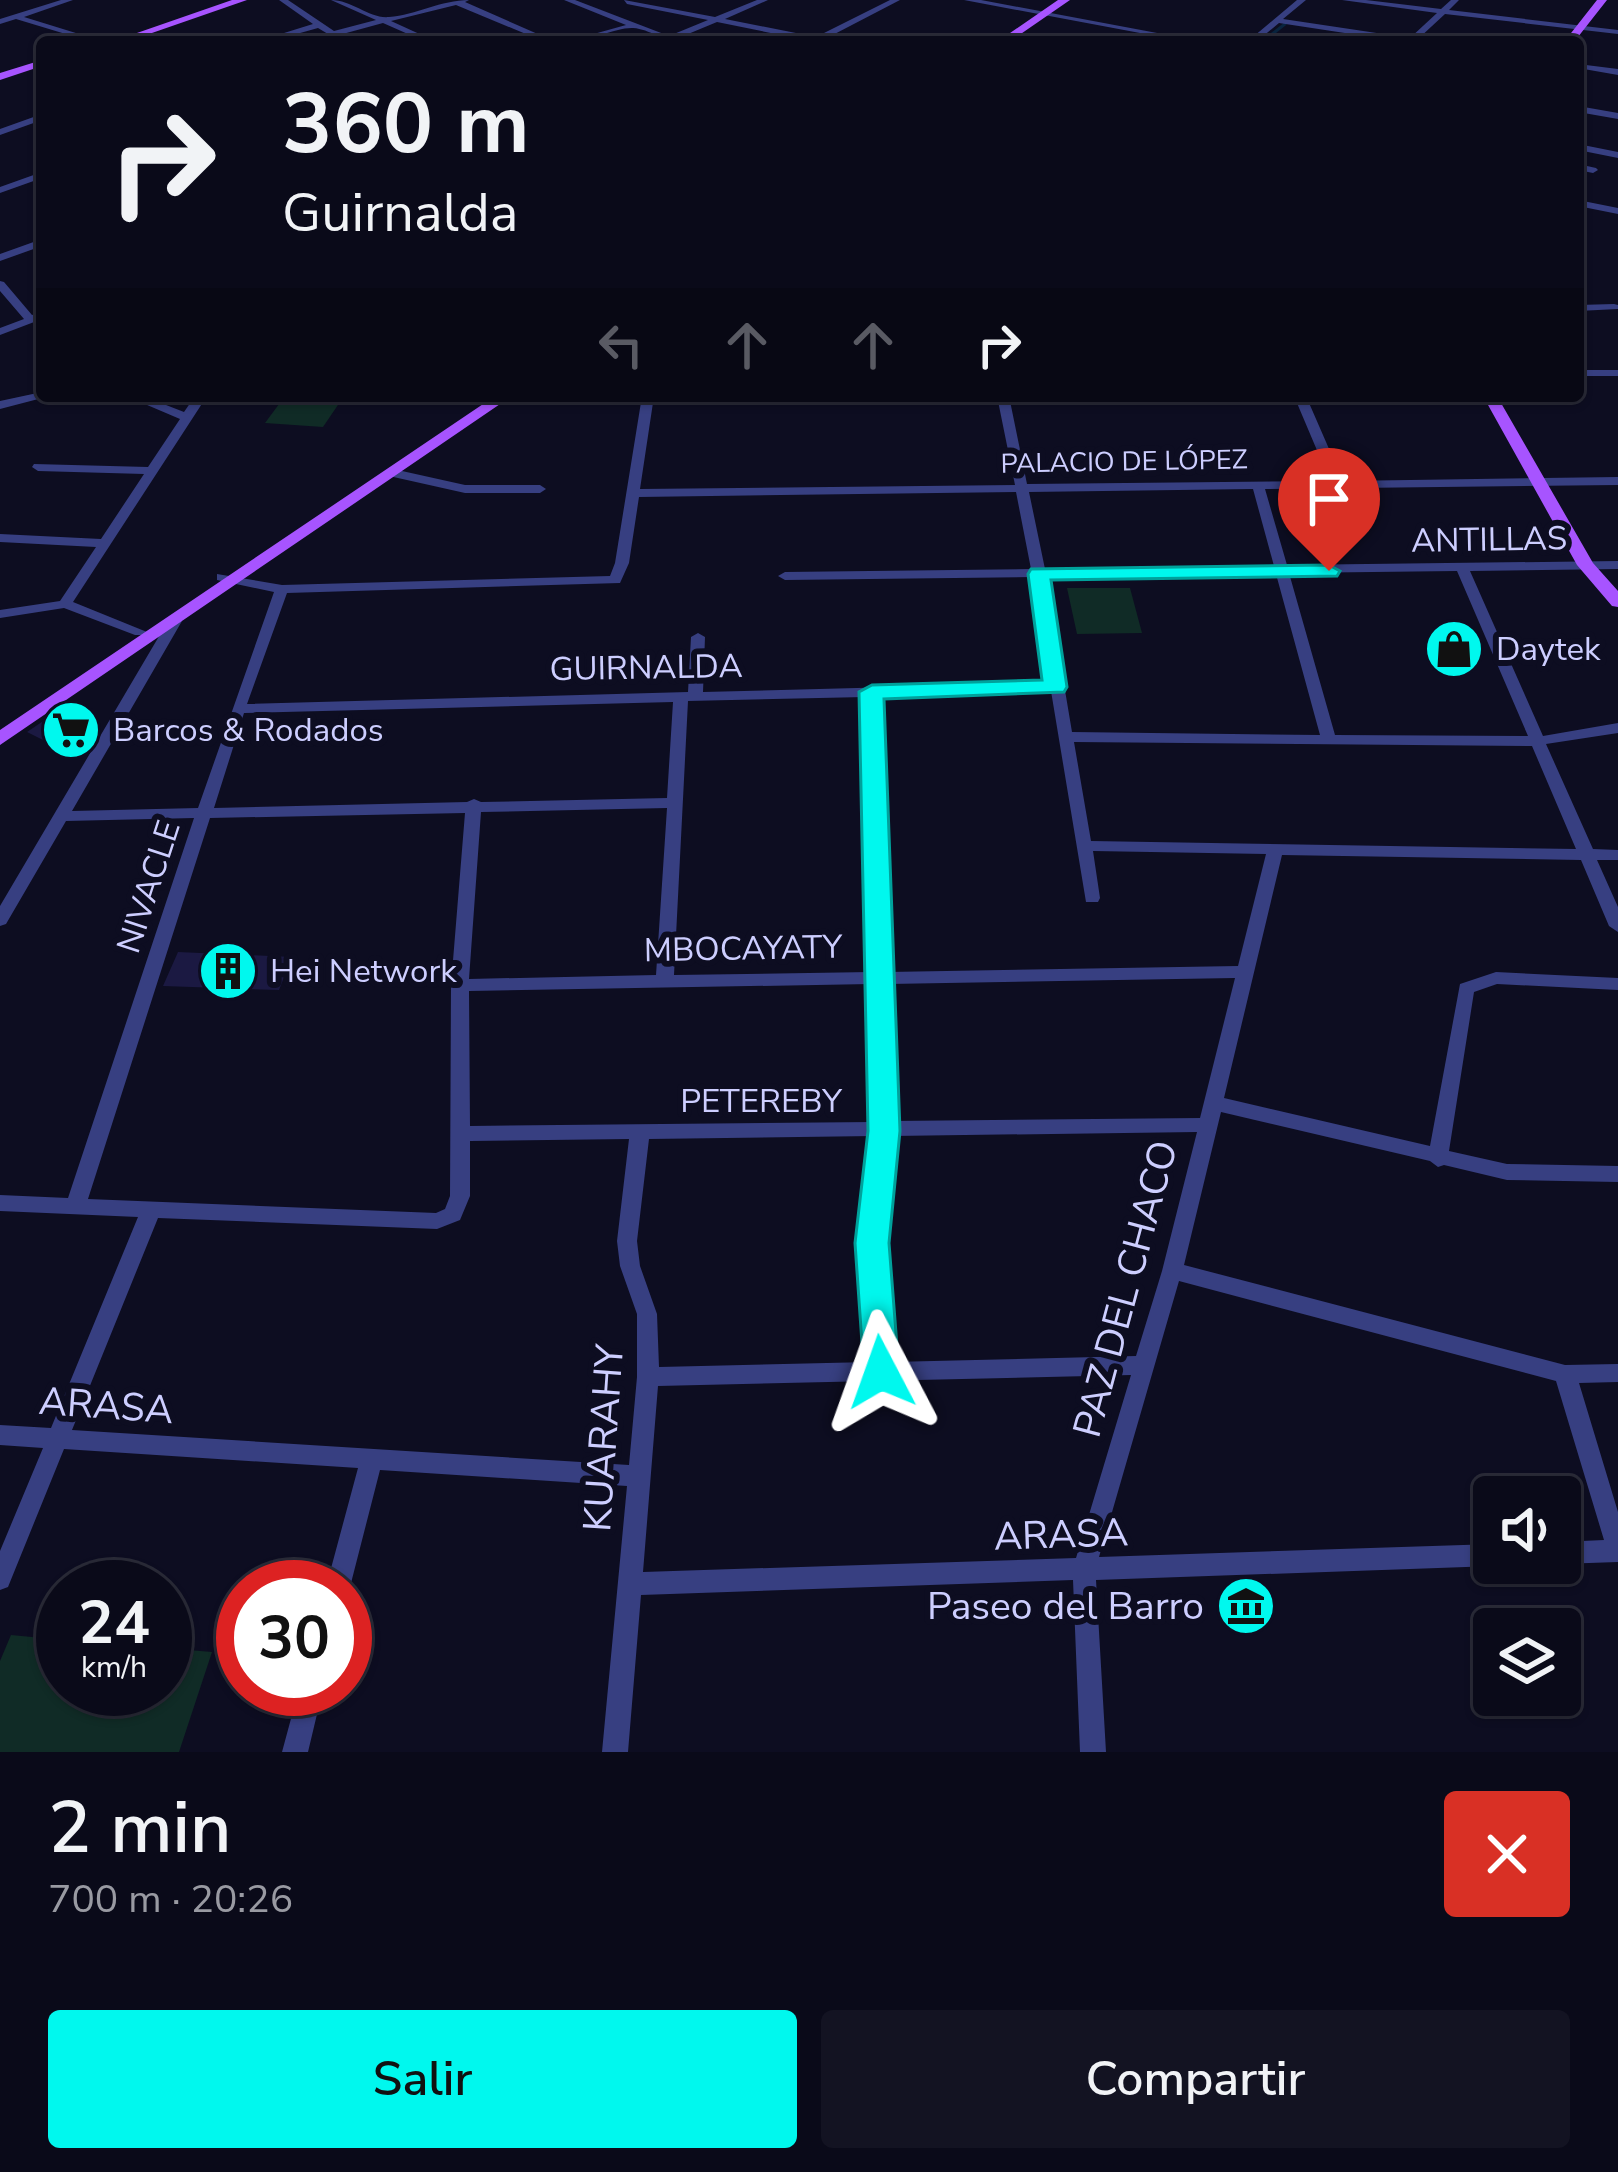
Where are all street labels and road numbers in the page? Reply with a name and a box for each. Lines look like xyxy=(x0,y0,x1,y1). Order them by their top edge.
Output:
street label: PALACIO DE LÓPEZ xyxy=(1000,441,1248,483)
street label: ANTILLAS xyxy=(1411,516,1567,564)
street label: GUIRNALDA xyxy=(549,644,743,692)
street label: NIVACLE xyxy=(106,815,192,959)
street label: MBOCAYATY xyxy=(643,925,844,973)
street label: PETEREBY xyxy=(680,1079,843,1124)
street label: PAZ DEL CHACO xyxy=(1061,1135,1191,1443)
street label: KUARAHY xyxy=(571,1342,637,1533)
street label: ARASA xyxy=(37,1375,175,1437)
street label: ARASA xyxy=(993,1506,1129,1564)

